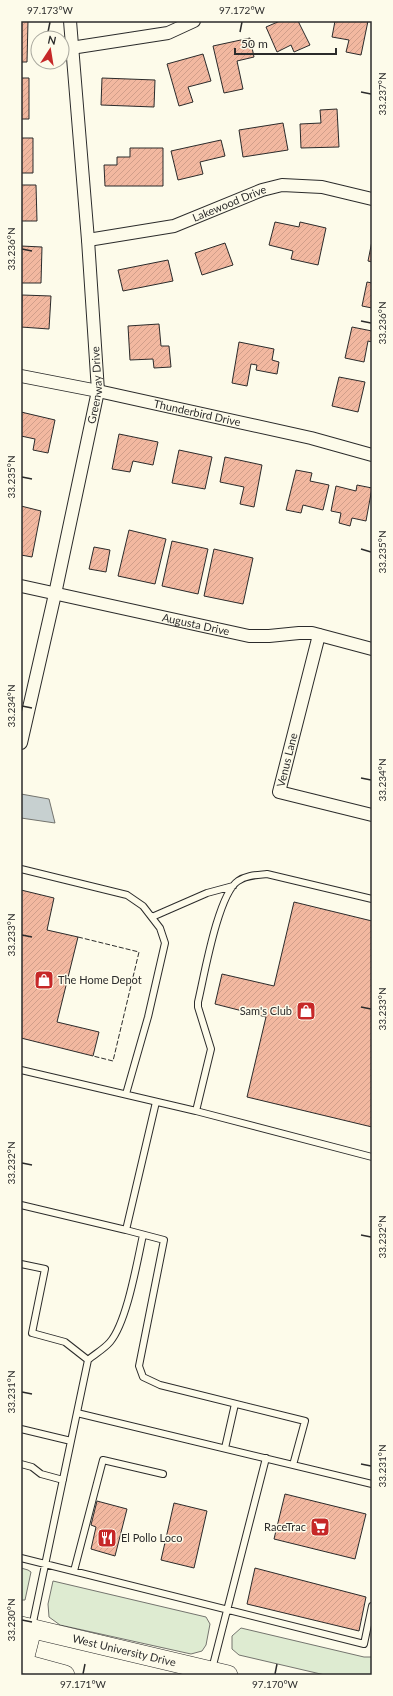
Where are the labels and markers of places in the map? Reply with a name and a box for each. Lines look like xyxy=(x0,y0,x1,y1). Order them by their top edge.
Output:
shop icon: The Home Depot xyxy=(33,969,55,991)
place label: The Home Depot xyxy=(58,973,142,986)
shop icon: Sam's Club xyxy=(295,1000,317,1022)
place label: Sam's Club xyxy=(240,1004,292,1017)
supermarket icon: RaceTrac xyxy=(309,1516,331,1538)
place label: RaceTrac xyxy=(264,1520,306,1533)
restaurant icon: El Pollo Loco xyxy=(96,1527,118,1549)
place label: El Pollo Loco xyxy=(121,1531,182,1544)

